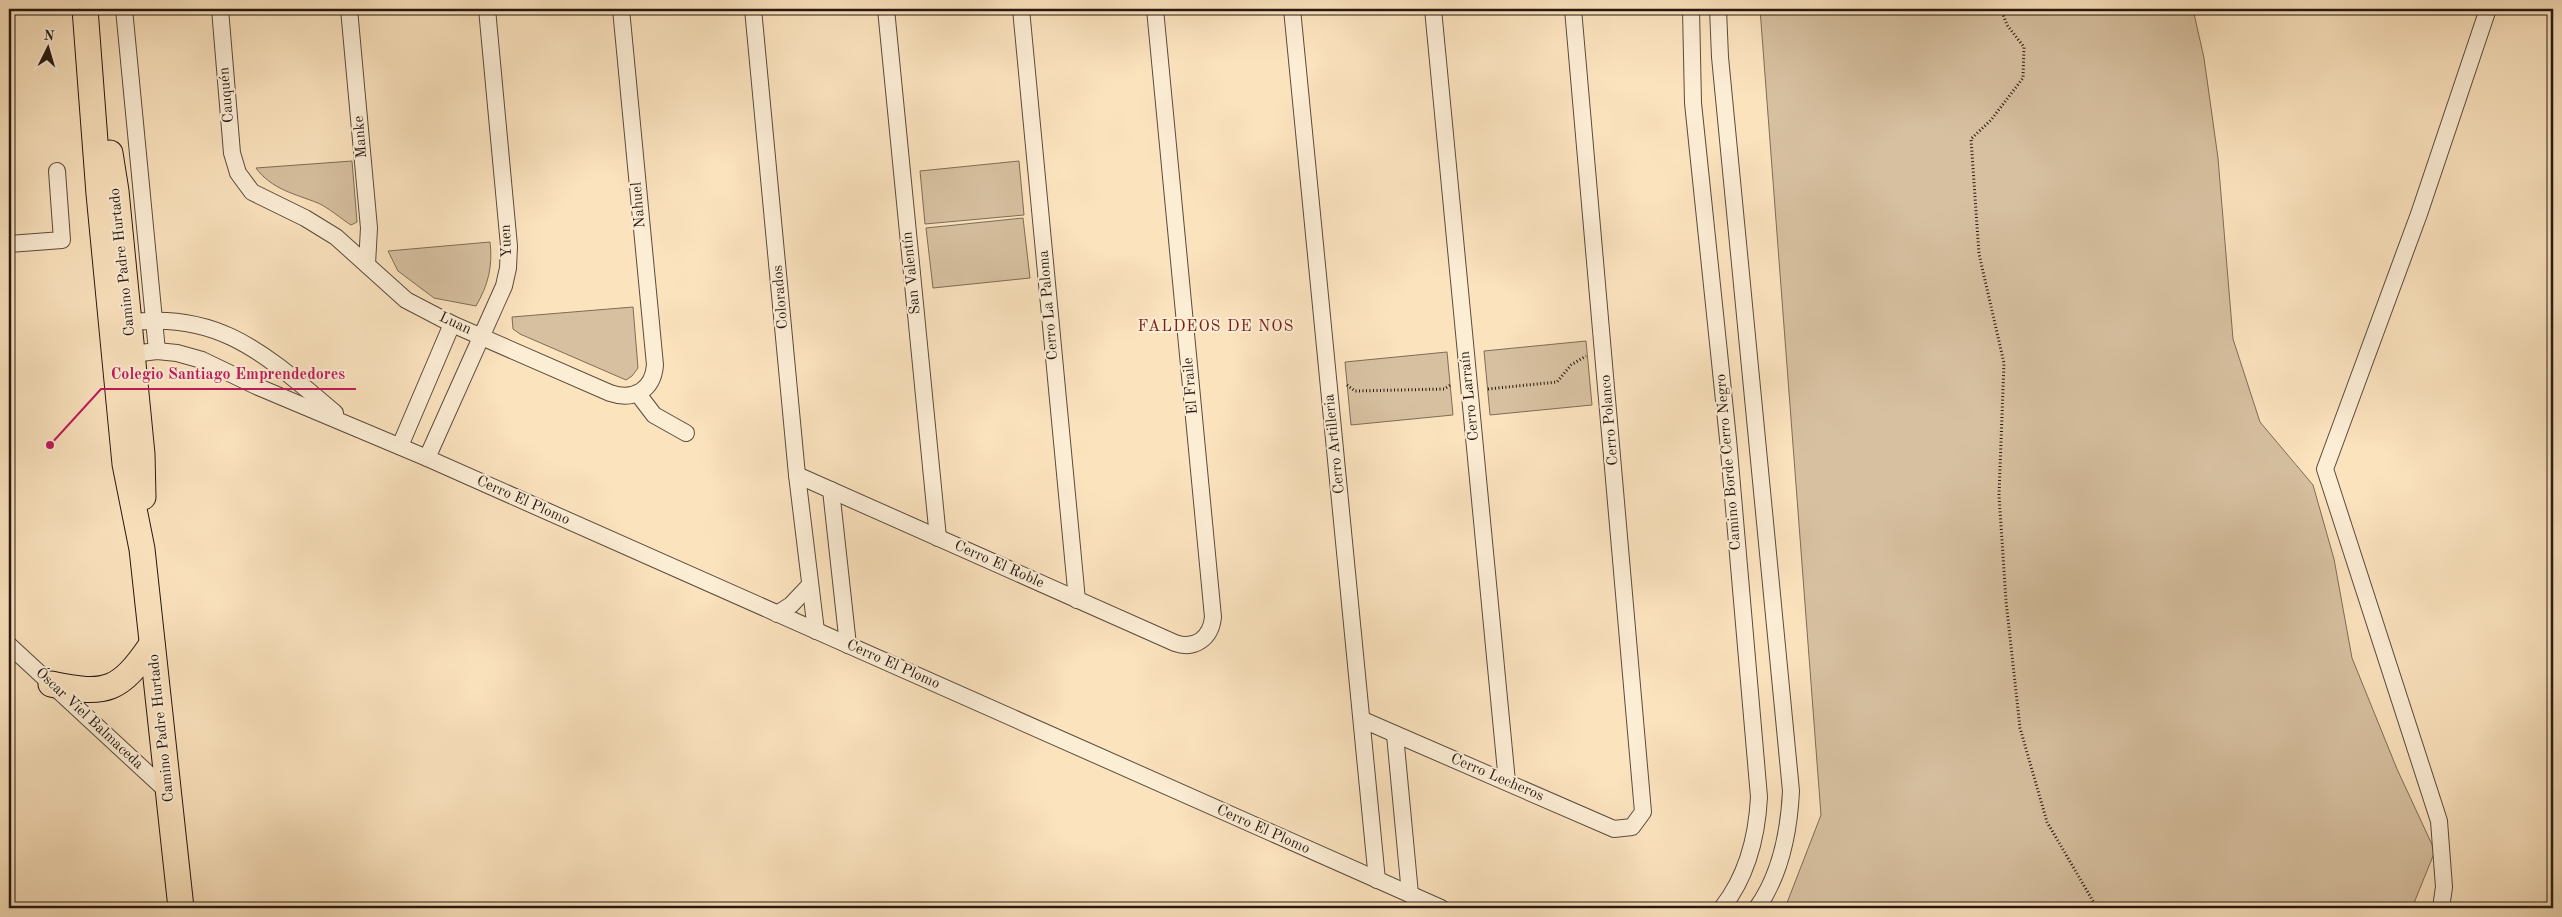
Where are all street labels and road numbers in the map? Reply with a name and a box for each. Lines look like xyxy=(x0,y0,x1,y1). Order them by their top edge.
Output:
street label: Cauquén xyxy=(217,66,237,124)
street label: Manke xyxy=(352,115,370,159)
street label: Nahuel xyxy=(630,181,648,229)
street label: Camino Padre Hurtado xyxy=(108,187,138,337)
street label: Yuen xyxy=(499,224,515,258)
street label: San Valentín xyxy=(900,231,924,315)
street label: Cerro La Paloma xyxy=(1037,249,1061,361)
street label: Colorados xyxy=(771,264,791,330)
street label: Luan xyxy=(437,310,473,338)
street label: Cerro Larraín xyxy=(1458,350,1482,442)
street label: El Fraile xyxy=(1181,357,1201,415)
street label: Camino Borde Cerro Negro xyxy=(1714,373,1744,551)
street label: Cerro Polanco xyxy=(1599,374,1621,466)
street label: Cerro Artilleria xyxy=(1322,393,1348,495)
street label: Cerro El Plomo xyxy=(474,474,572,528)
street label: Cerro El Roble xyxy=(952,539,1046,591)
street label: Cerro El Plomo xyxy=(844,638,942,692)
street label: Camino Padre Hurtado xyxy=(147,653,177,803)
street label: Óscar Viel Balmaceda xyxy=(32,662,149,773)
street label: Cerro Lecheros xyxy=(1448,752,1546,804)
street label: Cerro El Plomo xyxy=(1214,803,1312,857)

